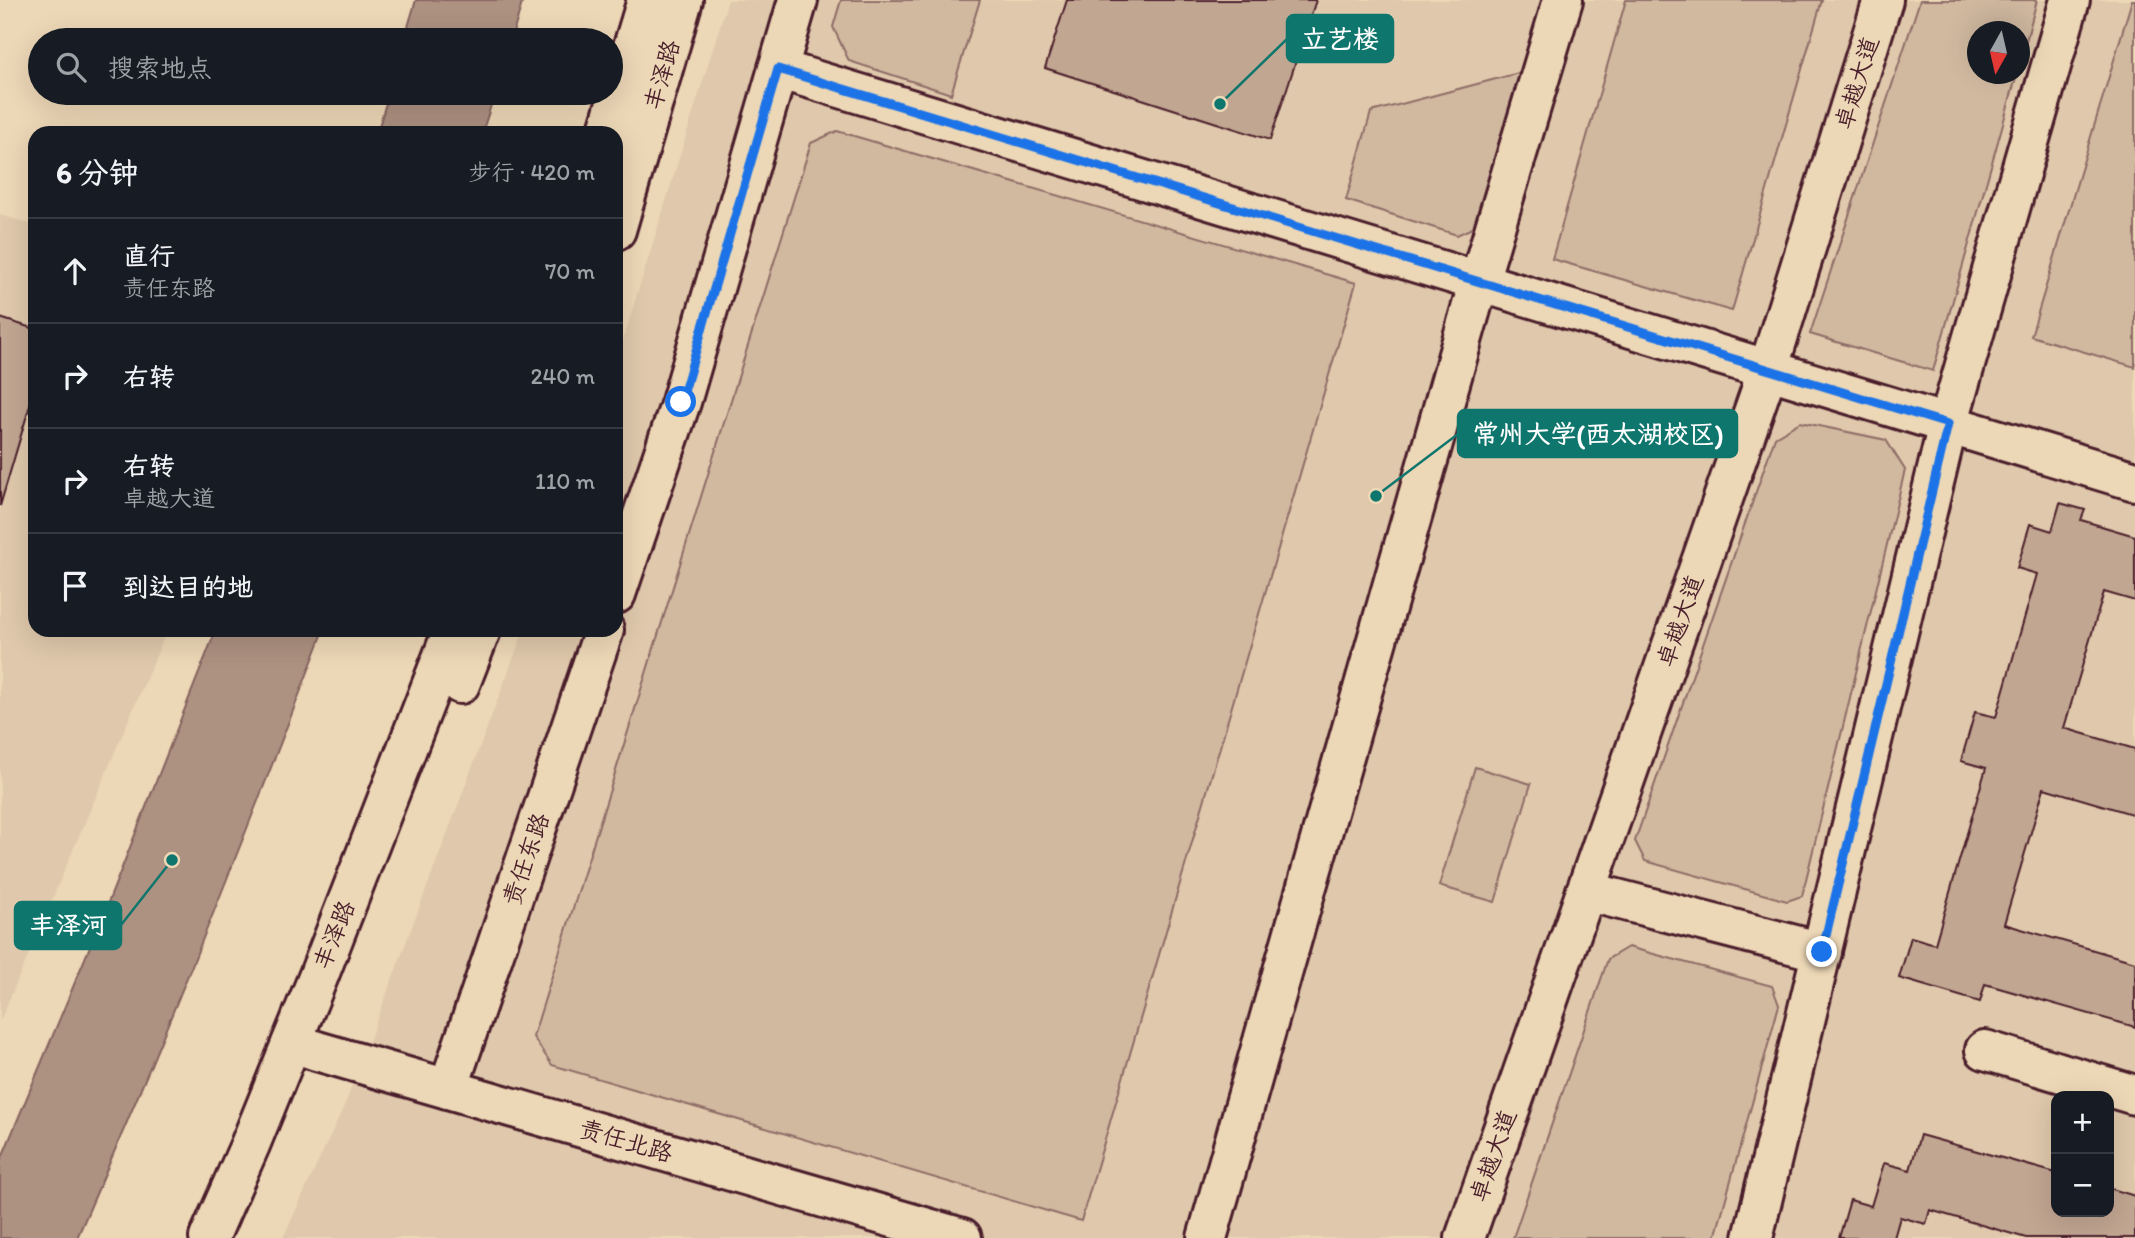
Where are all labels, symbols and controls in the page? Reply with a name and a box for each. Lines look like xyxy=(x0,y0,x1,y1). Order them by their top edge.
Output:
callout: 立艺楼 xyxy=(1287,15,1393,62)
north arrow xyxy=(1967,21,2030,84)
text: 立艺楼 xyxy=(1301,23,1379,55)
search box xyxy=(28,28,623,105)
street label: 卓越大道 xyxy=(1829,33,1884,133)
street label: 丰泽路 xyxy=(638,36,685,113)
icon: search xyxy=(52,48,90,86)
text: 搜索地点 xyxy=(108,52,212,84)
text: 6 分钟 xyxy=(56,154,139,191)
text: 步行 · 420 m xyxy=(469,158,595,186)
text: 直行 xyxy=(123,240,175,272)
icon: ahead xyxy=(56,252,94,290)
text: 70 m xyxy=(545,257,595,285)
text: 责任东路 xyxy=(123,274,215,302)
icon: right xyxy=(56,357,94,395)
text: 右转 xyxy=(123,361,175,393)
text: 240 m xyxy=(530,362,595,390)
route start xyxy=(665,386,696,417)
callout: 常州大学(西太湖校区) xyxy=(1458,410,1737,457)
text: 常州大学(西太湖校区) xyxy=(1473,418,1723,450)
text: 右转 xyxy=(123,450,175,482)
icon: right xyxy=(56,462,94,500)
text: 110 m xyxy=(535,467,595,495)
text: 卓越大道 xyxy=(123,484,215,512)
icon: arrive xyxy=(56,567,94,605)
text: 到达目的地 xyxy=(123,571,253,603)
street label: 卓越大道 xyxy=(1650,571,1709,671)
street label: 责任东路 xyxy=(496,809,555,909)
street label: 丰泽路 xyxy=(307,896,360,974)
callout: 丰泽河 xyxy=(15,902,121,949)
text: 丰泽河 xyxy=(29,909,107,941)
route end xyxy=(1806,936,1837,967)
map controls xyxy=(2051,1091,2114,1217)
button: + xyxy=(2051,1091,2114,1154)
street label: 卓越大道 xyxy=(1463,1106,1522,1206)
street label: 责任北路 xyxy=(576,1113,676,1168)
button: − xyxy=(2051,1154,2114,1217)

